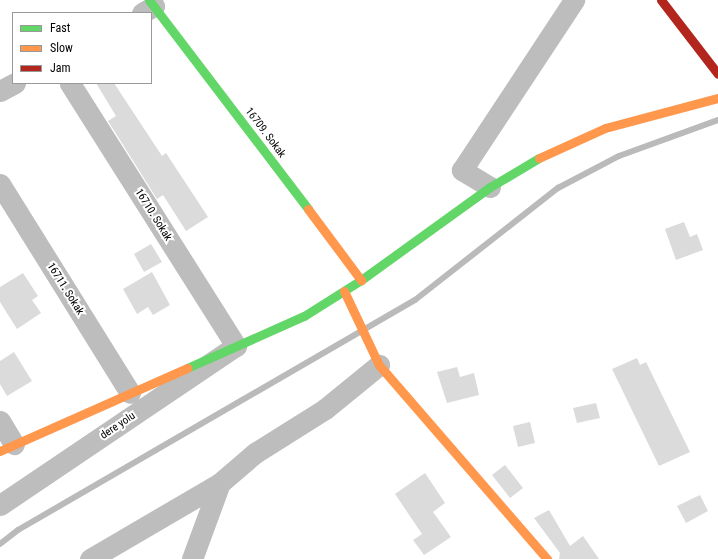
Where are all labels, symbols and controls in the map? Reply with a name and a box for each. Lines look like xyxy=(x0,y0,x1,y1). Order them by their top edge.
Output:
legend xyxy=(12,12,152,84)
text: Fast xyxy=(50,21,70,35)
text: Slow xyxy=(50,41,73,55)
text: Jam xyxy=(50,61,71,75)
street label: 16709. Sokak xyxy=(242,105,288,161)
street label: 16710. Sokak xyxy=(132,186,174,244)
street label: 16711. Sokak xyxy=(44,260,86,318)
street label: dere yolu xyxy=(98,410,138,442)

